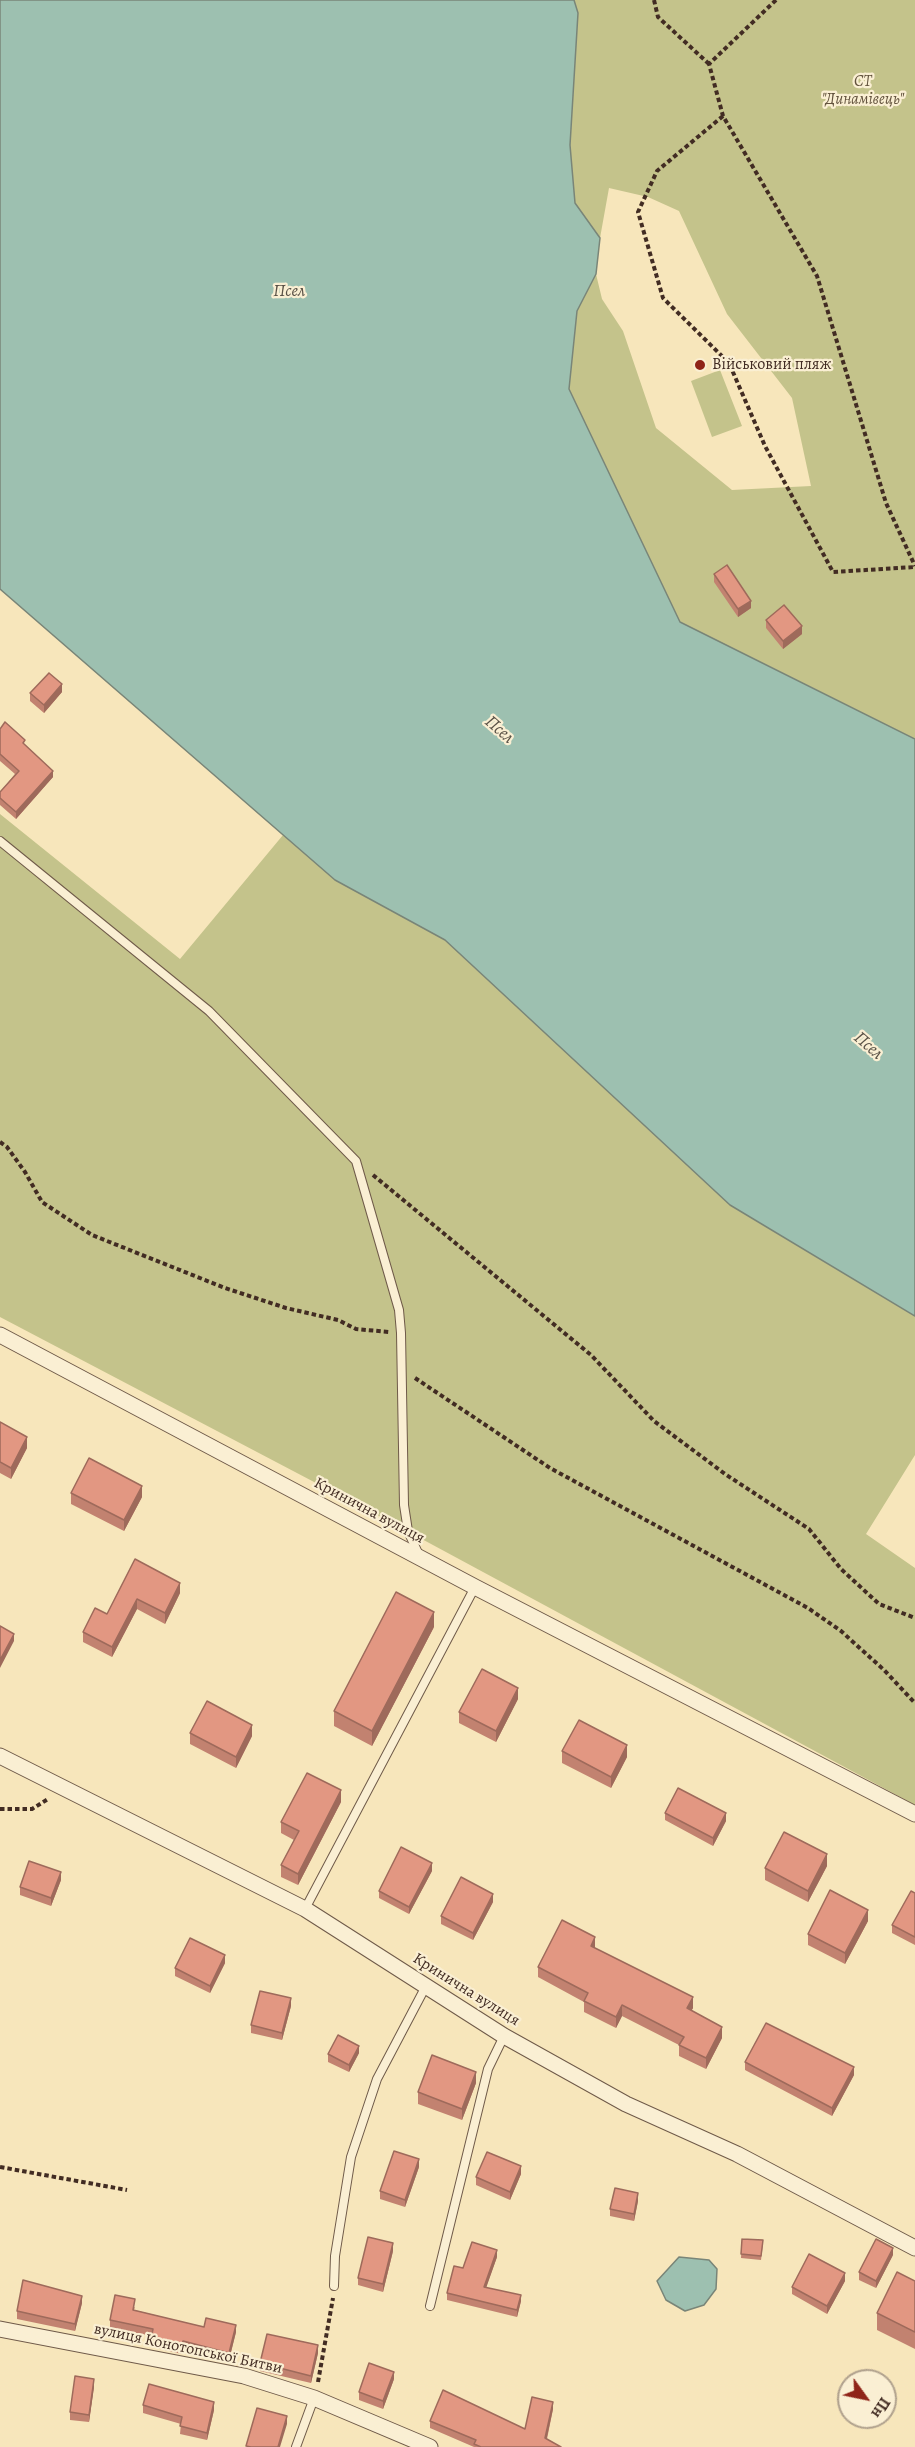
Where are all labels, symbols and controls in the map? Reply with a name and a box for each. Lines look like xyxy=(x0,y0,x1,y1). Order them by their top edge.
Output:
park label: СТ "Динамівець" xyxy=(822,72,904,110)
water label: Псел xyxy=(273,281,305,303)
place label: Військовий пляж xyxy=(712,355,832,375)
marker: Військовий пляж xyxy=(693,358,707,372)
water label: Псел xyxy=(480,711,518,749)
water label: Псел xyxy=(849,1027,887,1065)
street label: Кринична вулиця xyxy=(310,1474,428,1548)
street label: Кринична вулиця xyxy=(409,1949,523,2031)
street label: вулиця Конотопської Битви xyxy=(92,2320,284,2378)
north arrow xyxy=(837,2369,897,2429)
text: Пн xyxy=(866,2393,895,2422)

